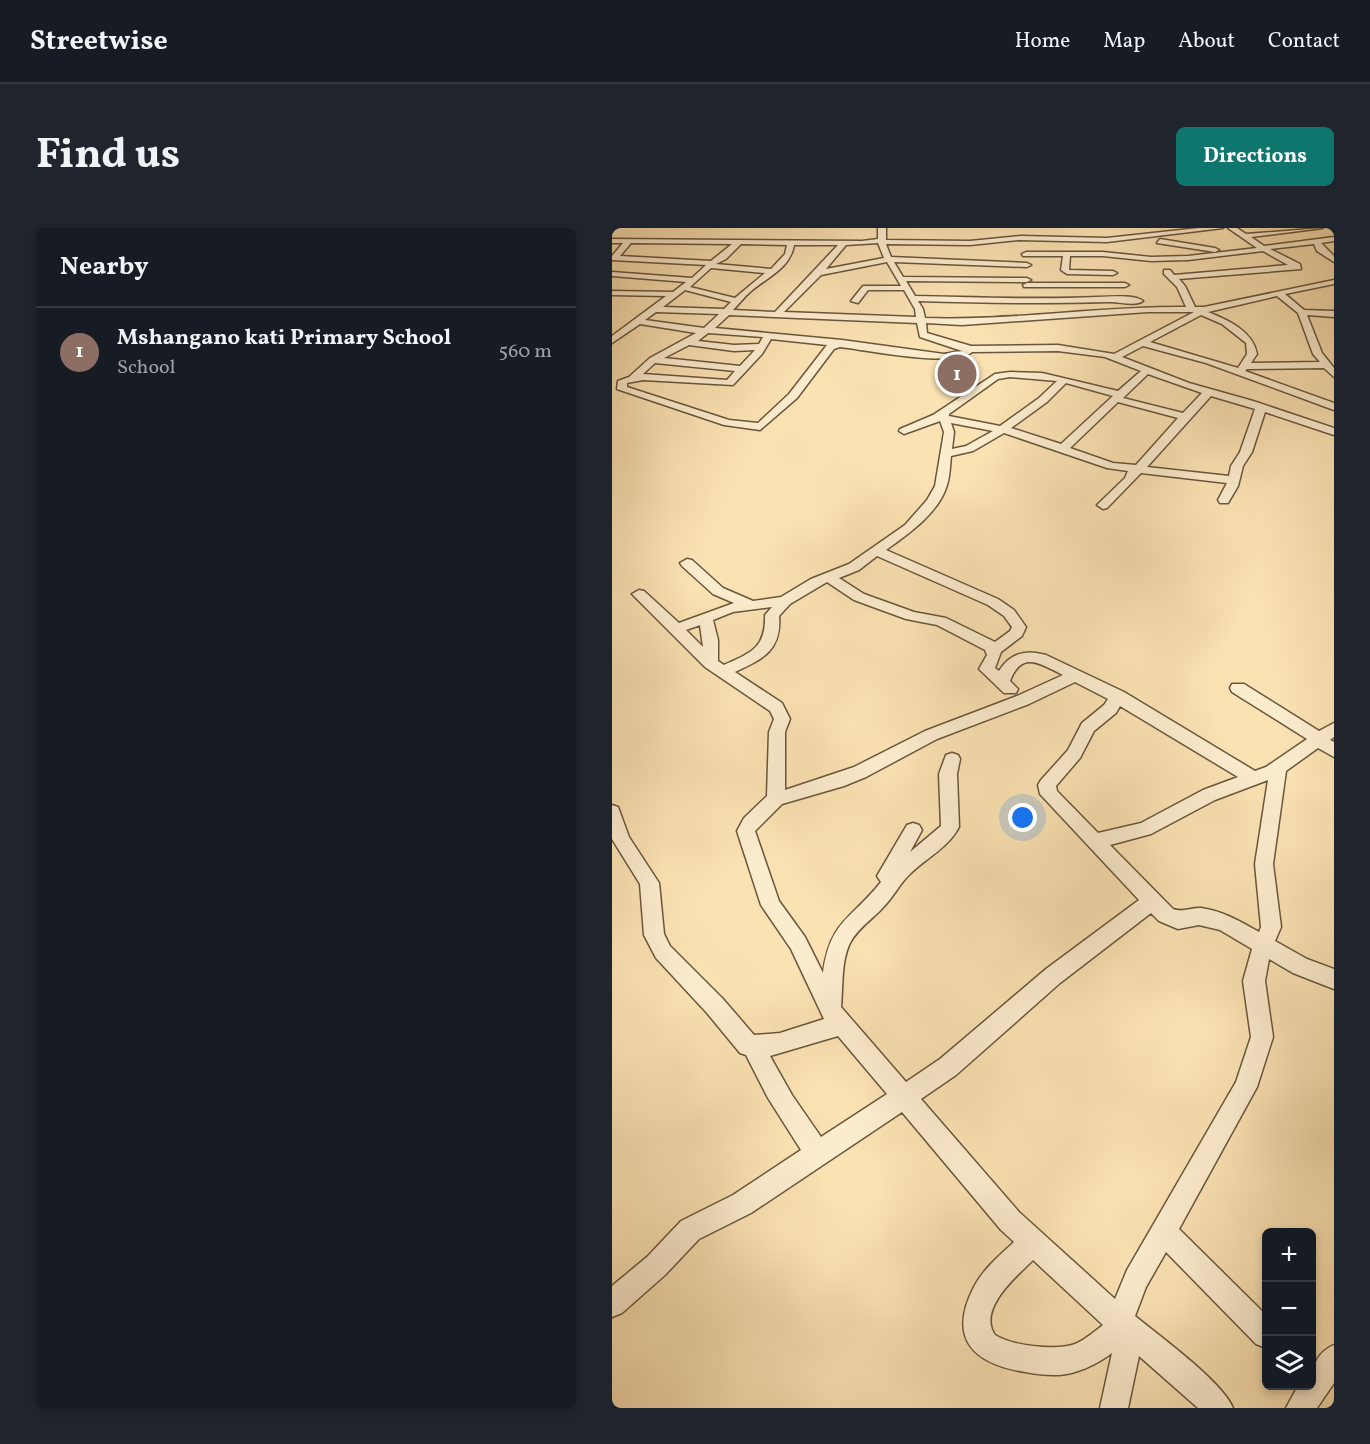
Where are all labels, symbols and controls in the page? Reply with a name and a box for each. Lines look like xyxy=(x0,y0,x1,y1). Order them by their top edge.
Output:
text: Streetwise xyxy=(30,22,168,61)
text: Home xyxy=(1015,27,1070,56)
text: Map xyxy=(1103,27,1145,56)
text: About xyxy=(1178,27,1235,56)
text: Contact xyxy=(1268,27,1340,56)
text: Find us xyxy=(36,127,180,186)
button: Directions xyxy=(1176,127,1334,186)
text: Nearby xyxy=(60,249,149,285)
text: Mshangano kati Primary School xyxy=(117,323,451,354)
text: 1 xyxy=(75,338,84,366)
text: 560 m xyxy=(499,338,552,366)
pin: 1 xyxy=(938,352,976,396)
text: School xyxy=(117,354,175,382)
your location xyxy=(1008,803,1037,832)
map controls xyxy=(1262,1228,1316,1390)
button: + xyxy=(1262,1228,1316,1282)
button: − xyxy=(1262,1282,1316,1336)
button: layers xyxy=(1262,1336,1316,1390)

